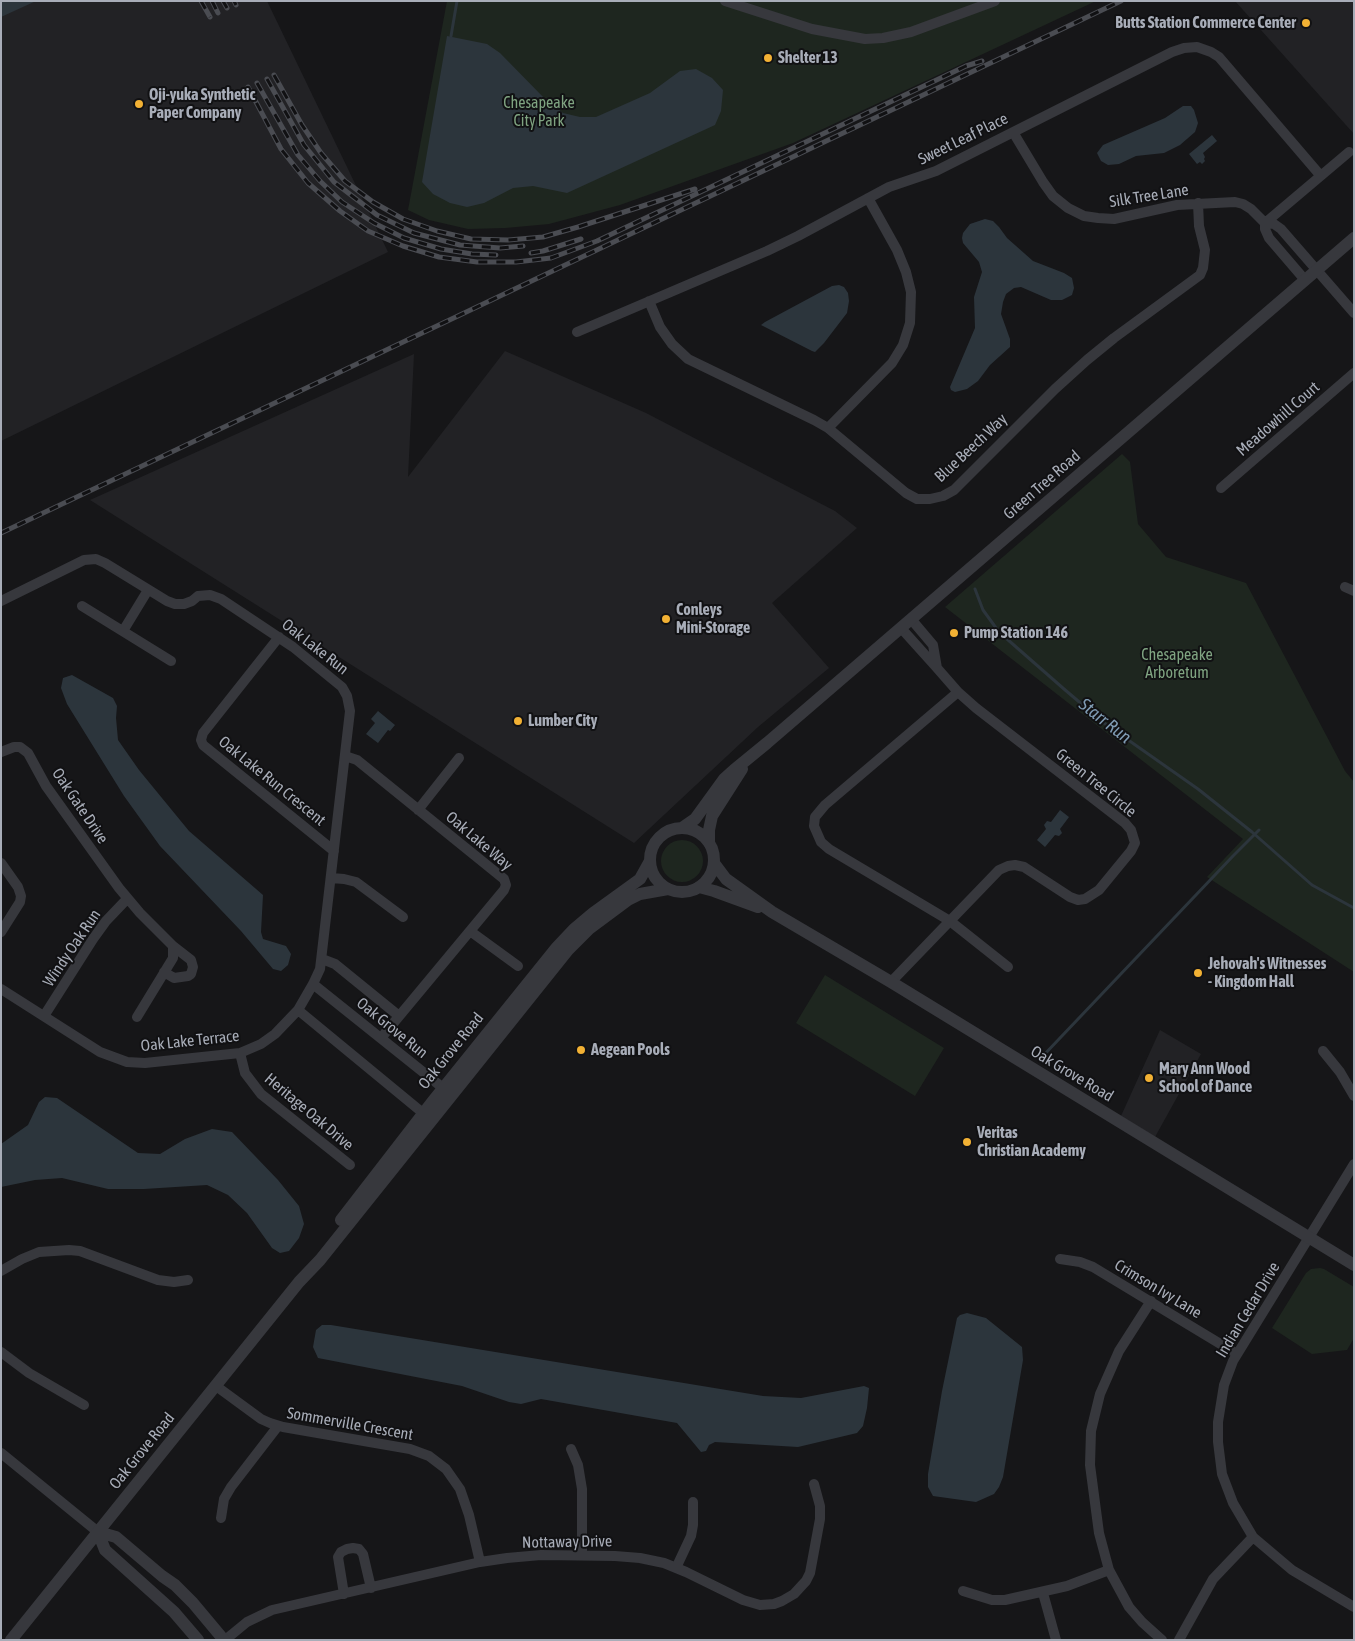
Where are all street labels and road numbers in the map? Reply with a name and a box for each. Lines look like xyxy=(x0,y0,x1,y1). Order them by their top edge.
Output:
street label: Sweet Leaf Place xyxy=(915,109,1011,169)
street label: Silk Tree Lane xyxy=(1108,180,1190,212)
street label: Meadowhill Court xyxy=(1233,378,1323,460)
street label: Blue Beech Way xyxy=(931,410,1011,486)
street label: Green Tree Road xyxy=(1000,446,1084,524)
street label: Oak Lake Run xyxy=(278,615,352,679)
street label: Oak Lake Run Crescent xyxy=(215,732,329,830)
street label: Green Tree Circle xyxy=(1052,745,1140,821)
street label: Oak Gate Drive xyxy=(48,765,112,847)
street label: Oak Lake Way xyxy=(442,808,516,874)
street label: Windy Oak Run xyxy=(39,906,105,990)
street label: Oak Grove Run xyxy=(353,993,431,1063)
street label: Oak Grove Road xyxy=(414,1009,488,1093)
street label: Oak Lake Terrace xyxy=(140,1026,240,1056)
street label: Oak Grove Road xyxy=(1027,1042,1117,1106)
street label: Heritage Oak Drive xyxy=(261,1069,357,1155)
street label: Crimson Ivy Lane xyxy=(1111,1255,1205,1323)
street label: Indian Cedar Drive xyxy=(1212,1259,1284,1361)
street label: Sommerville Crescent xyxy=(285,1403,415,1445)
street label: Oak Grove Road xyxy=(105,1409,179,1493)
street label: Nottaway Drive xyxy=(522,1532,612,1552)

